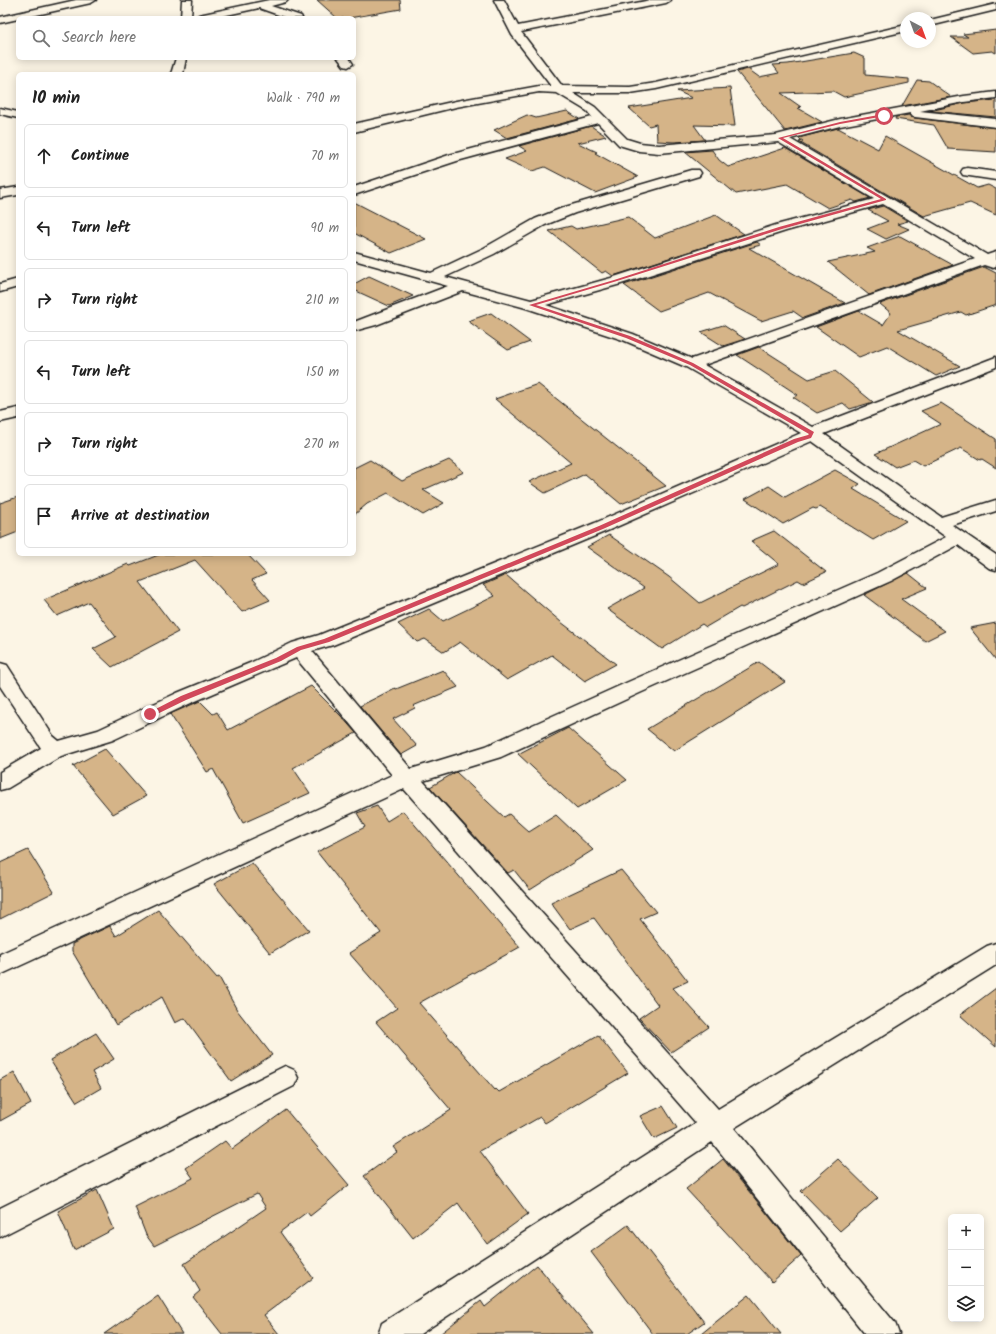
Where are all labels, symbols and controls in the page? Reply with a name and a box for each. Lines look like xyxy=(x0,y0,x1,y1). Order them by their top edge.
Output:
north arrow xyxy=(900,12,936,48)
search box xyxy=(16,16,356,60)
text: Search here xyxy=(62,26,136,50)
icon: search xyxy=(30,27,52,49)
text: 10 min xyxy=(32,85,80,112)
text: Walk · 790 m xyxy=(267,88,340,109)
route start xyxy=(875,107,893,125)
text: Continue xyxy=(71,144,129,168)
icon: ahead xyxy=(33,145,55,167)
text: 70 m xyxy=(311,146,339,167)
text: Turn left xyxy=(71,216,131,240)
icon: left xyxy=(33,217,55,239)
text: 90 m xyxy=(311,218,339,239)
text: Turn right xyxy=(71,288,138,312)
icon: right xyxy=(33,289,55,311)
text: 210 m xyxy=(305,290,339,311)
text: Turn left xyxy=(71,360,131,384)
icon: left xyxy=(33,361,55,383)
text: 150 m xyxy=(306,362,339,383)
text: Turn right xyxy=(71,432,138,456)
icon: right xyxy=(33,433,55,455)
text: 270 m xyxy=(303,434,339,455)
text: Arrive at destination xyxy=(71,504,210,528)
icon: arrive xyxy=(33,505,55,527)
route end xyxy=(141,705,159,723)
map controls xyxy=(948,1214,984,1322)
button: + xyxy=(948,1214,984,1250)
button: − xyxy=(948,1250,984,1286)
button: layers xyxy=(948,1286,984,1322)

